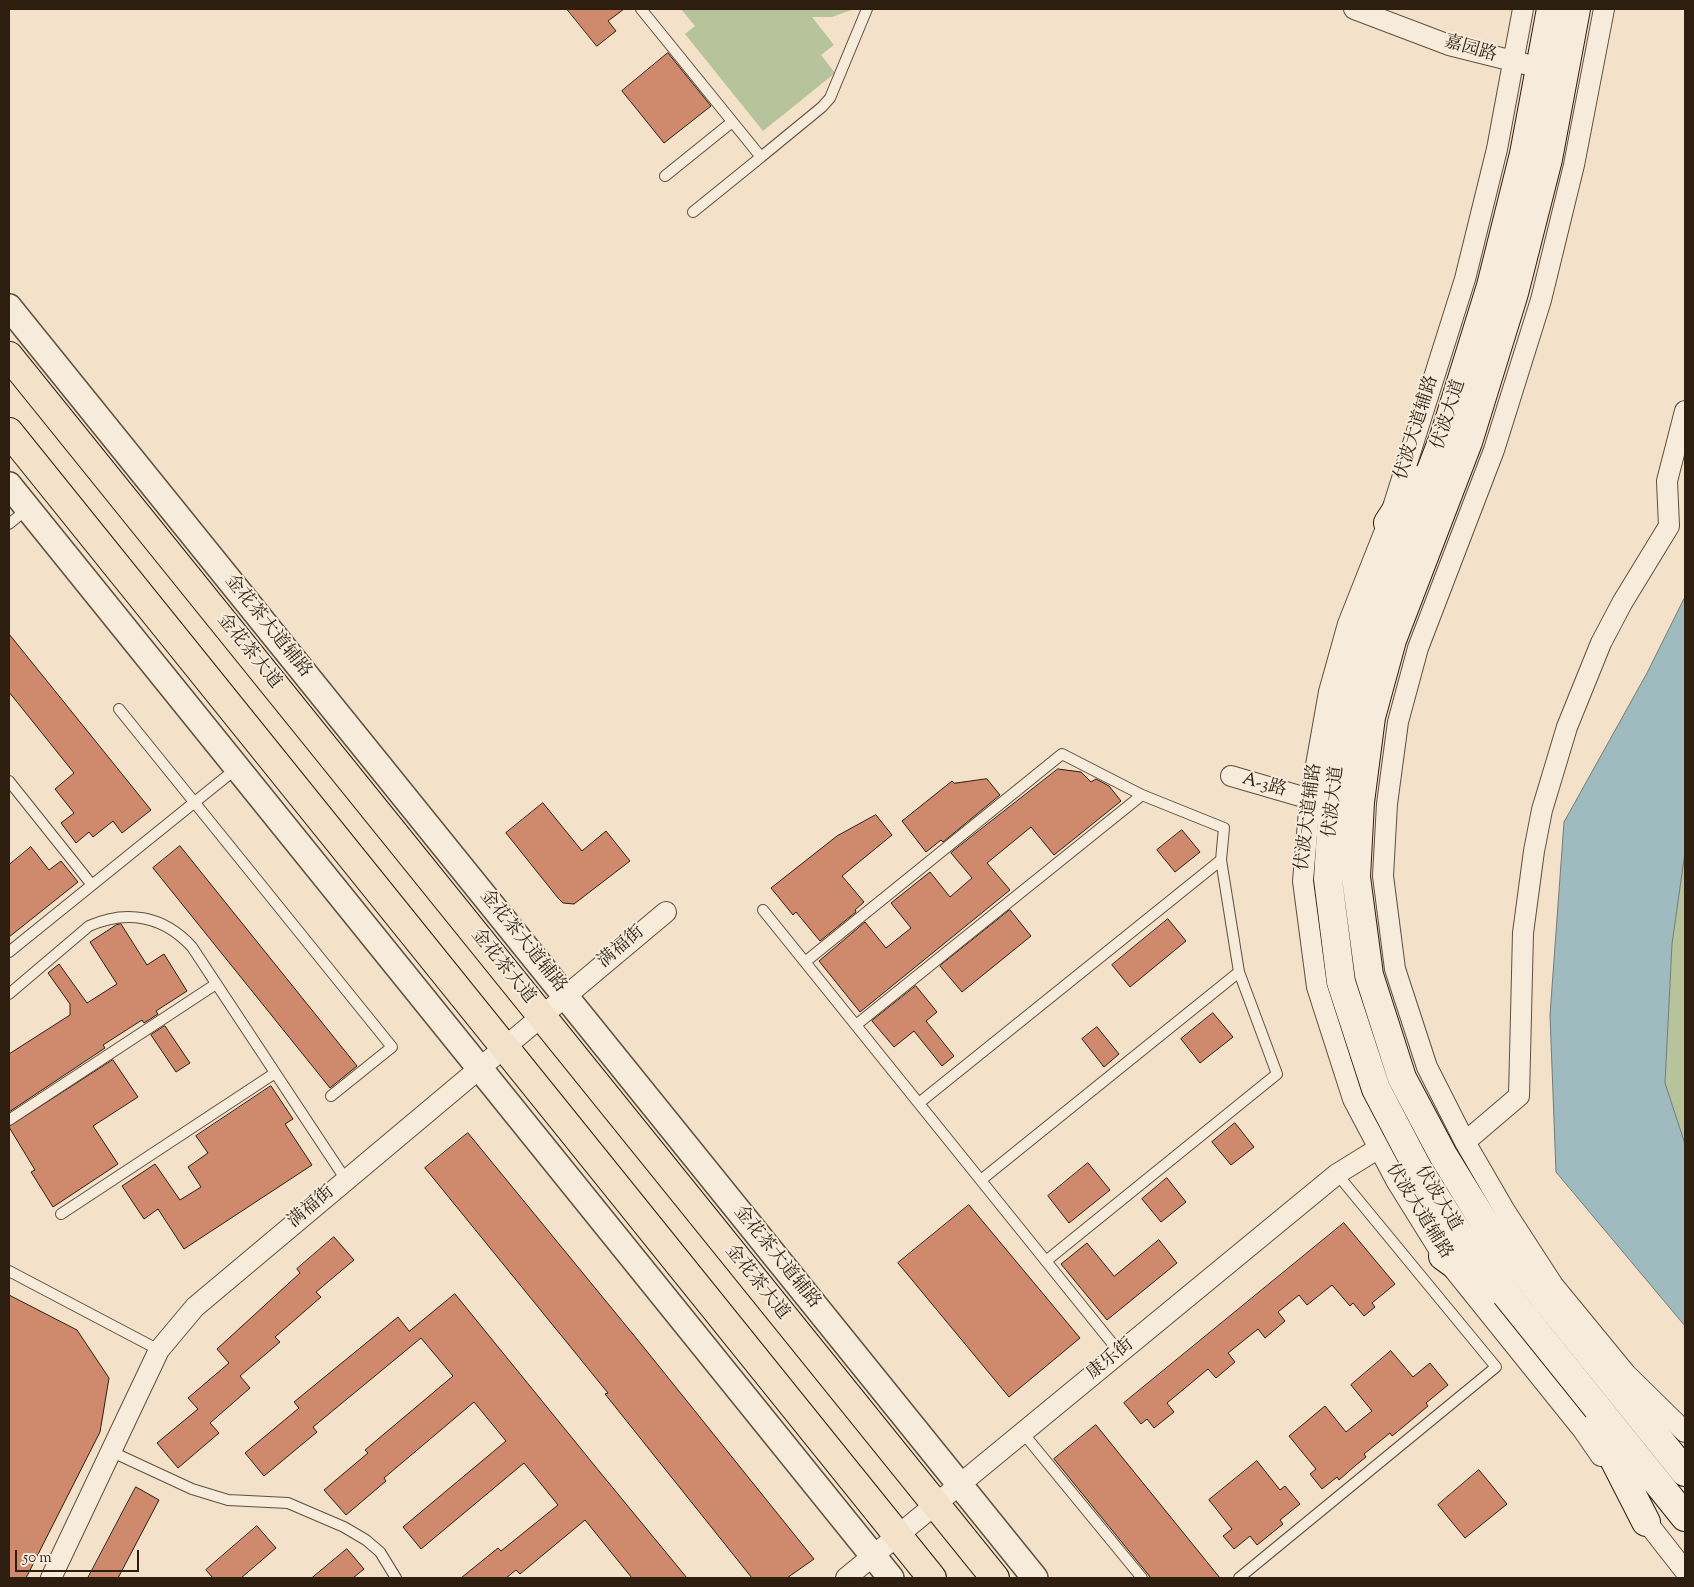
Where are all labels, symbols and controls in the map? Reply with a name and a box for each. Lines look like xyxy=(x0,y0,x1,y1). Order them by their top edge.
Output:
street label: 嘉园路 xyxy=(1441,32,1499,68)
street label: 伏波大道辅路 xyxy=(1392,373,1444,483)
street label: 伏波大道 xyxy=(1429,377,1471,453)
street label: 金花茶大道辅路 xyxy=(219,571,315,683)
street label: 金花茶大道 xyxy=(211,610,285,694)
street label: 伏波大道辅路 xyxy=(1293,762,1327,872)
street label: 伏波大道 xyxy=(1320,765,1350,839)
street label: A-3路 xyxy=(1239,769,1289,803)
street label: 金花茶大道辅路 xyxy=(474,886,570,998)
street label: 满福街 xyxy=(594,922,650,974)
street label: 金花茶大道 xyxy=(465,925,539,1009)
street label: 伏波大道辅路 xyxy=(1380,1160,1456,1264)
street label: 伏波大道 xyxy=(1409,1163,1465,1235)
street label: 满福街 xyxy=(284,1182,340,1234)
street label: 金花茶大道辅路 xyxy=(728,1202,824,1314)
street label: 金花茶大道 xyxy=(719,1241,793,1325)
street label: 康乐街 xyxy=(1083,1335,1139,1385)
scale bar xyxy=(18,1540,141,1572)
text: 50 m xyxy=(23,1548,52,1569)

